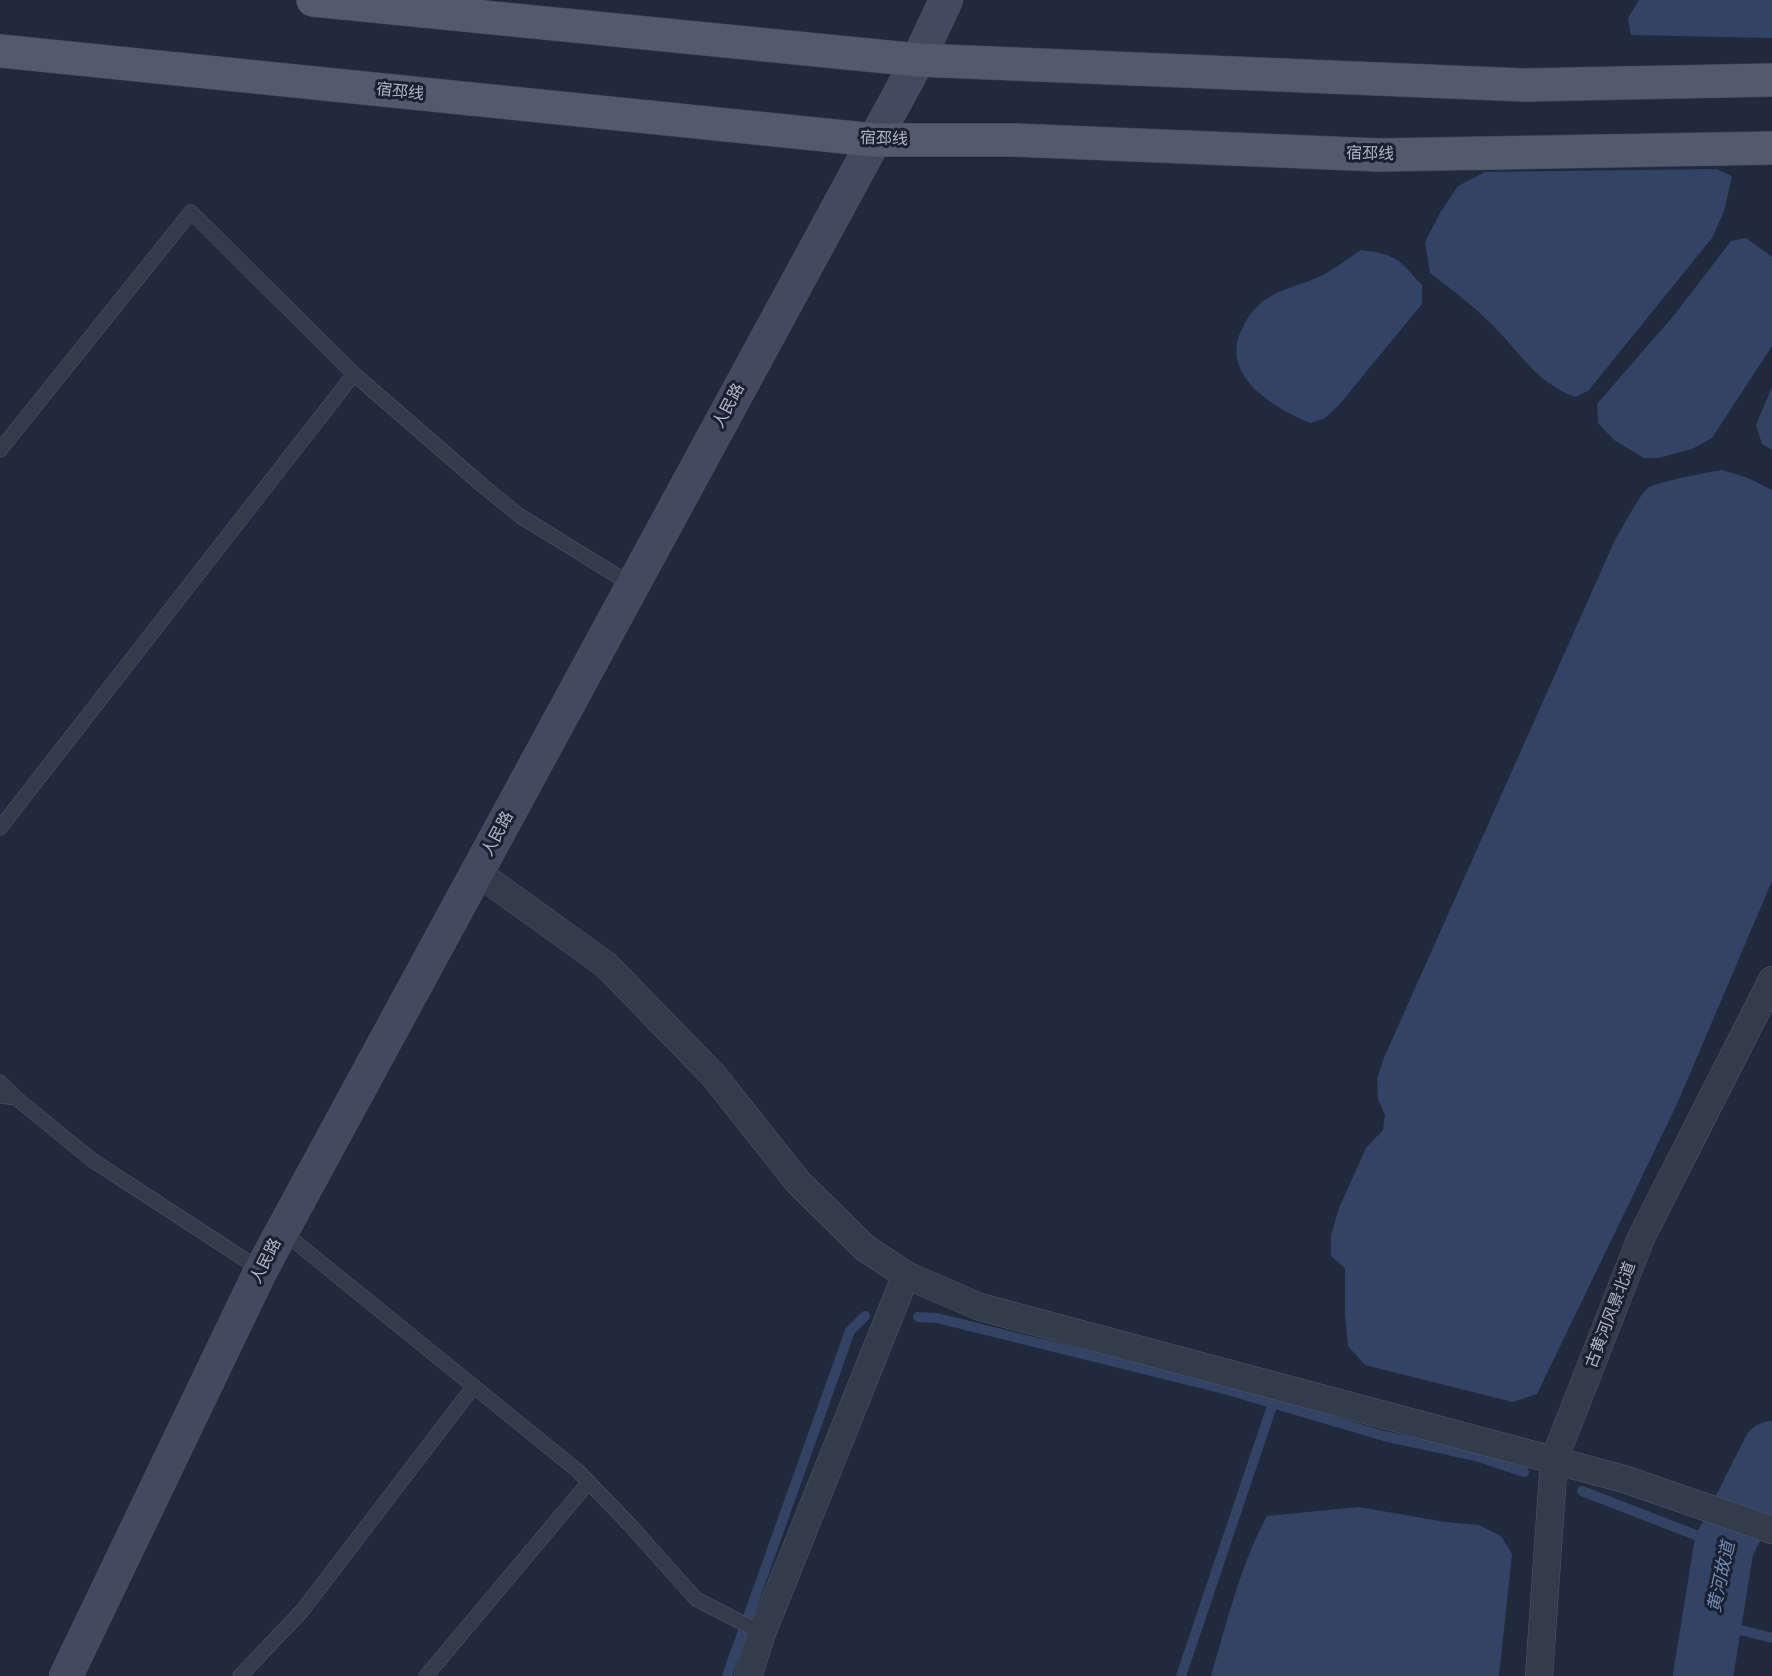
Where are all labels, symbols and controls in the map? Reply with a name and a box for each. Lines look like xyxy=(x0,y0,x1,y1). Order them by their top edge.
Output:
street label: 宿邳线 xyxy=(375,80,425,104)
street label: 宿邳线 xyxy=(860,129,908,149)
street label: 宿邳线 xyxy=(1346,144,1394,164)
street label: 人民路 xyxy=(709,380,749,432)
street label: 人民路 xyxy=(478,808,518,860)
street label: 人民路 xyxy=(247,1235,285,1287)
street label: 古黄河风景北道 xyxy=(1582,1259,1640,1371)
water label: 黄河故道 xyxy=(1704,1540,1740,1614)

